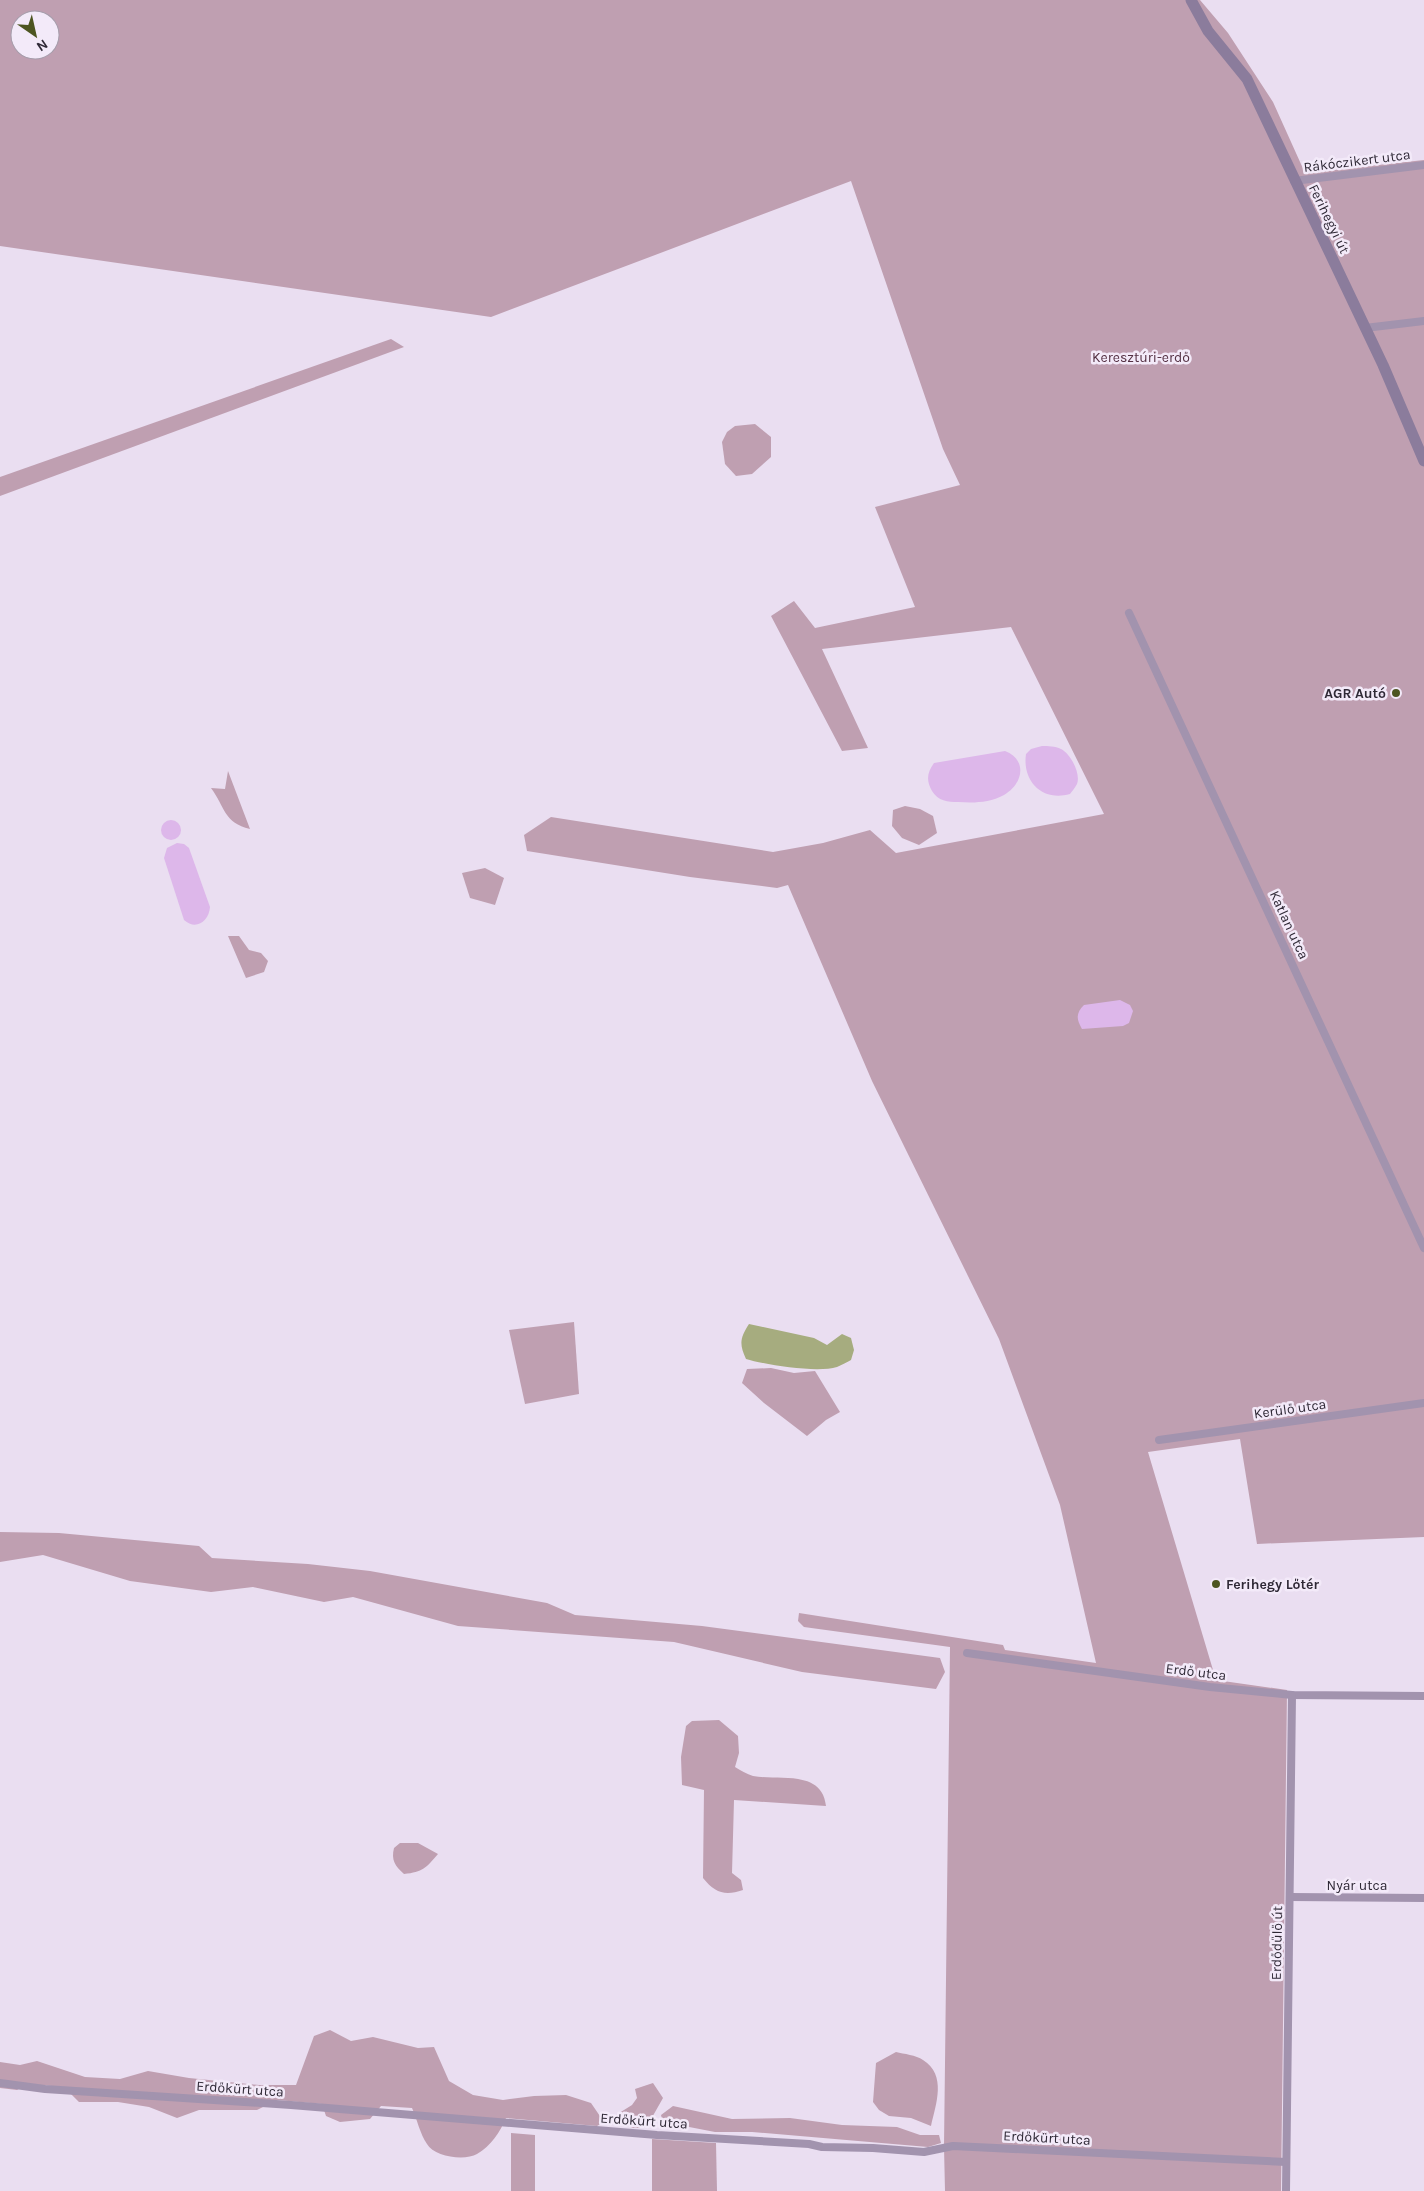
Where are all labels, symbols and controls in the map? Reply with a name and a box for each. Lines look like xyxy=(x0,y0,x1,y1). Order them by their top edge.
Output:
north arrow xyxy=(10,10,60,60)
text: N xyxy=(33,36,51,55)
street label: Rákóczikert utca xyxy=(1303,146,1411,176)
street label: Ferihegyi út xyxy=(1305,182,1353,256)
park label: Keresztúri-erdő xyxy=(1092,349,1190,366)
place label: AGR Autó xyxy=(1324,685,1386,702)
marker: AGR Autó xyxy=(1390,687,1402,699)
street label: Katlan utca xyxy=(1266,888,1312,962)
street label: Kerülő utca xyxy=(1253,1396,1327,1422)
place label: Ferihegy Lőtér xyxy=(1226,1576,1319,1593)
marker: Ferihegy Lőtér xyxy=(1210,1578,1222,1590)
street label: Erdő utca xyxy=(1165,1660,1227,1684)
street label: Nyár utca xyxy=(1327,1877,1387,1894)
street label: Erdődűlő út xyxy=(1268,1906,1286,1980)
street label: Erdőkürt utca xyxy=(196,2077,284,2101)
street label: Erdőkürt utca xyxy=(600,2109,688,2133)
street label: Erdőkürt utca xyxy=(1003,2127,1091,2149)

